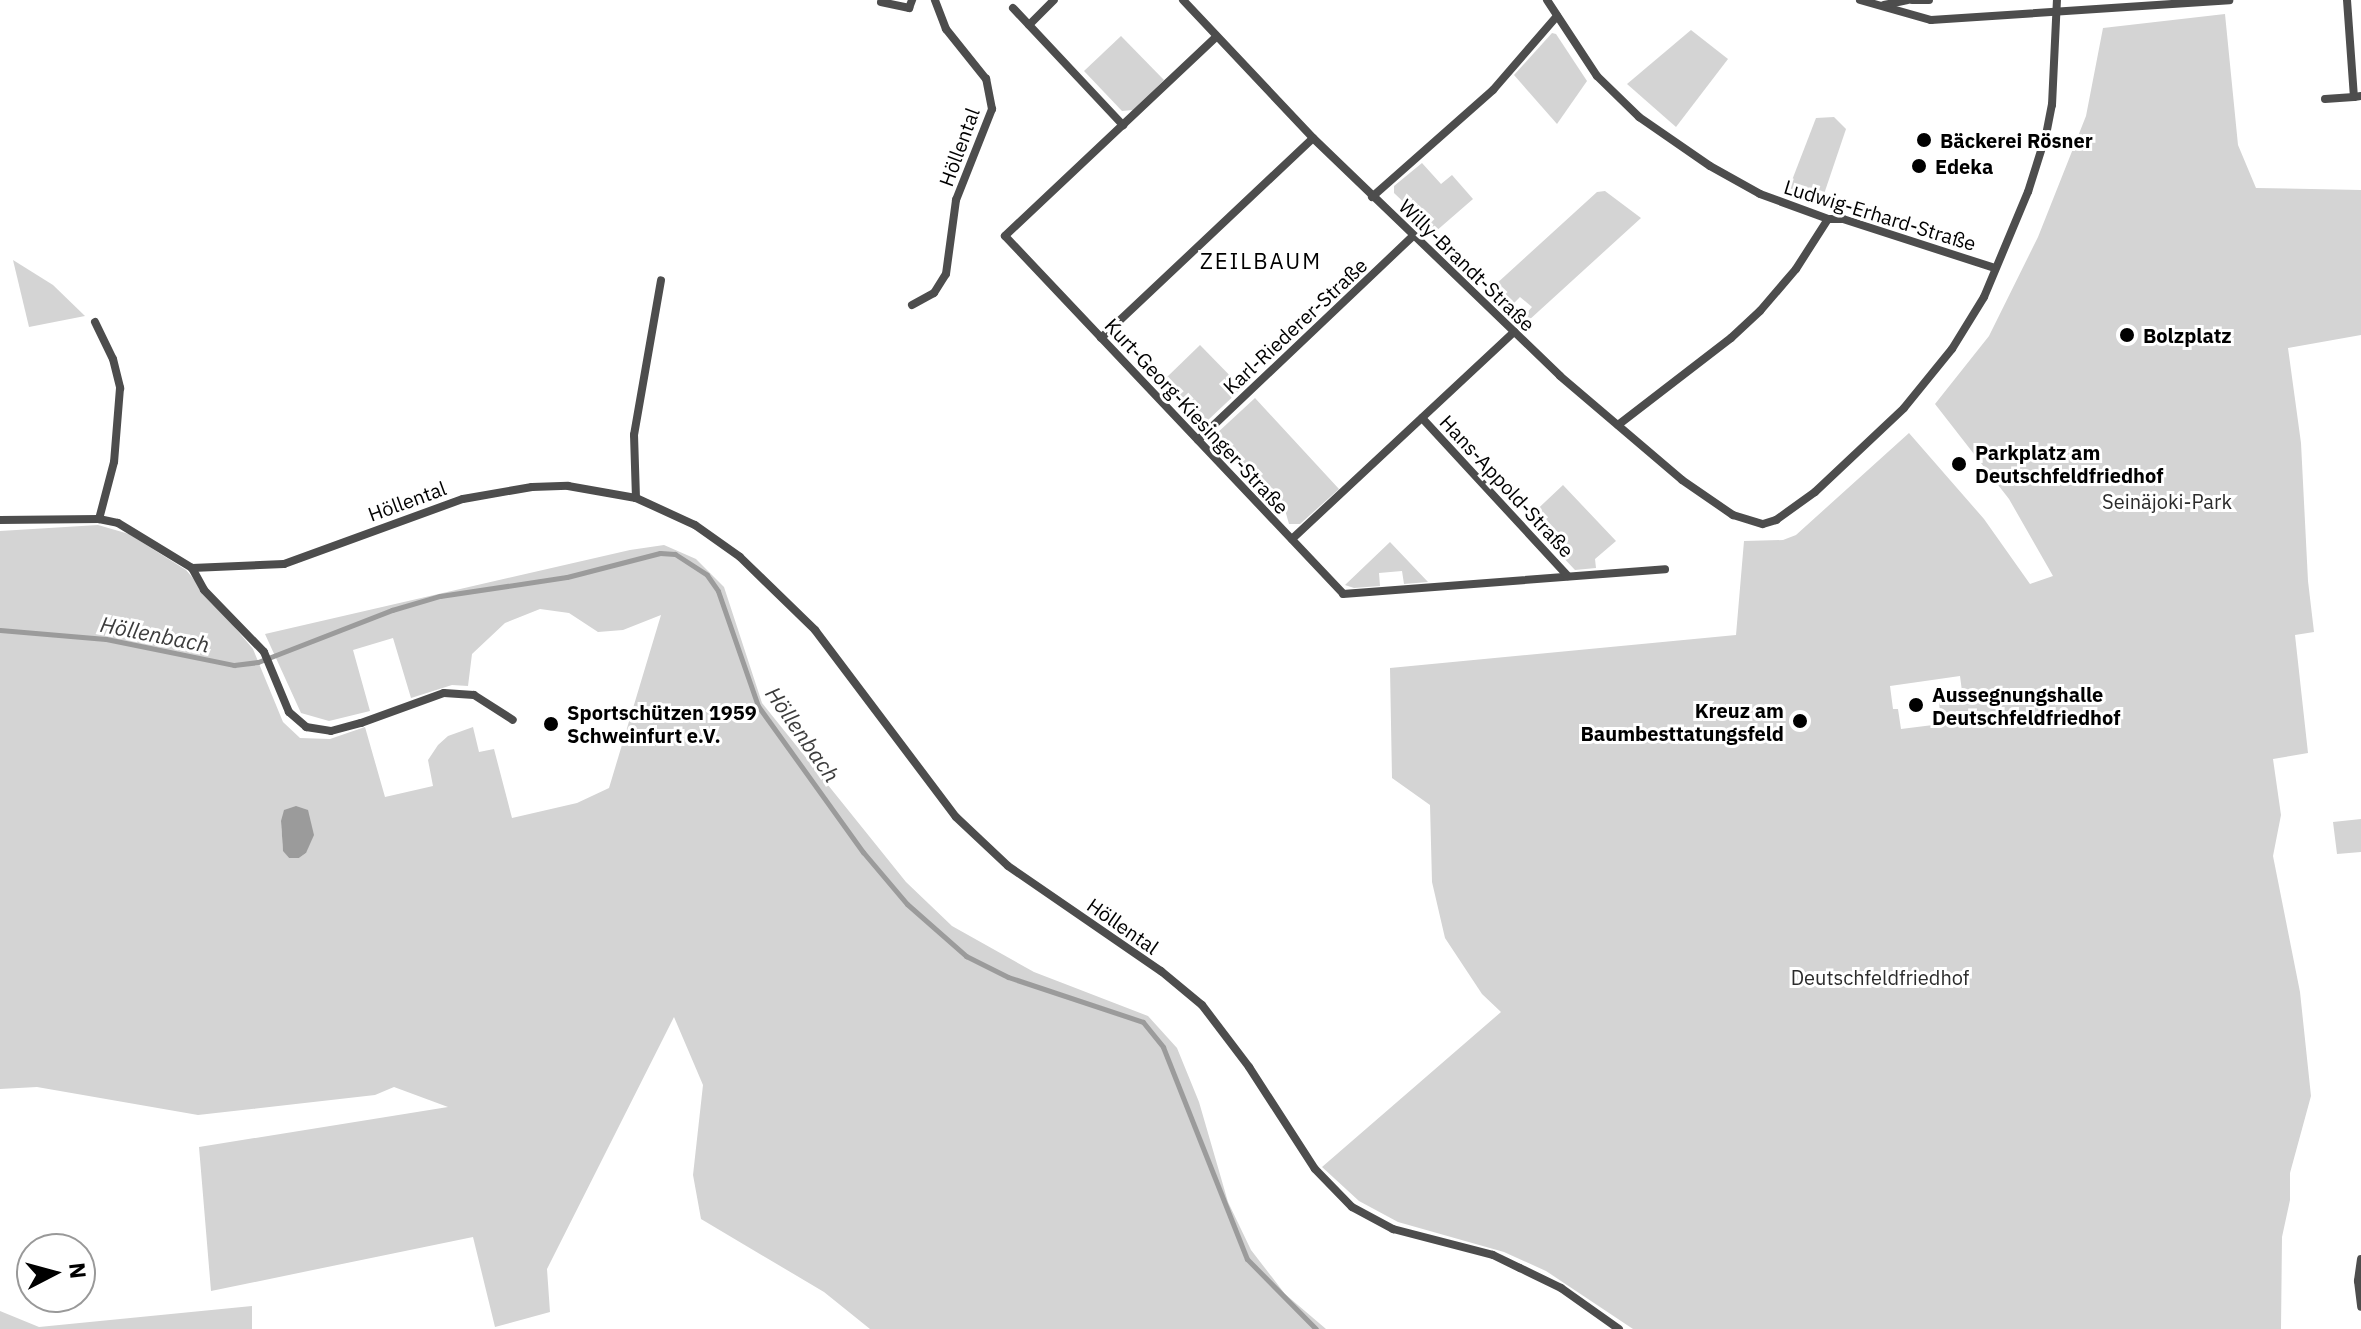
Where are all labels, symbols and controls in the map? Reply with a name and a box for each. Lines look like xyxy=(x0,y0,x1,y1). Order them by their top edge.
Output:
street label: Höllental xyxy=(934,105,984,189)
place label: Bäckerei Rösner xyxy=(1940,128,2093,152)
marker: Bäckerei Rösner xyxy=(1915,131,1933,149)
place label: Edeka xyxy=(1935,154,1993,178)
marker: Edeka xyxy=(1910,157,1928,175)
street label: Ludwig-Erhard-Straße xyxy=(1781,174,1979,256)
street label: Willy-Brandt-Straße xyxy=(1394,194,1540,336)
district label: ZEILBAUM xyxy=(1200,248,1322,274)
street label: Karl-Riederer-Straße xyxy=(1218,253,1372,399)
street label: Kurt-Georg-Kiesinger-Straße xyxy=(1100,313,1294,519)
place label: Bolzplatz xyxy=(2143,323,2232,347)
marker: Bolzplatz xyxy=(2118,326,2136,344)
street label: Hans-Appold-Straße xyxy=(1435,410,1579,562)
place label: Parkplatz am Deutschfeldfriedhof xyxy=(1975,440,2163,487)
marker: Parkplatz am Deutschfeldfriedhof xyxy=(1950,455,1968,473)
street label: Höllental xyxy=(365,476,449,526)
park label: Seinäjoki-Park xyxy=(2102,489,2232,513)
water label: Höllenbach xyxy=(98,610,212,658)
water label: Höllenbach xyxy=(760,681,846,787)
place label: Aussegnungshalle Deutschfeldfriedhof xyxy=(1932,682,2120,729)
marker: Aussegnungshalle Deutschfeldfriedhof xyxy=(1907,696,1925,714)
place label: Kreuz am Baumbesttatungsfeld xyxy=(1581,698,1784,745)
place label: Sportschützen 1959 Schweinfurt e.V. xyxy=(567,700,757,747)
marker: Kreuz am Baumbesttatungsfeld xyxy=(1791,712,1809,730)
marker: Sportschützen 1959 Schweinfurt e.V. xyxy=(542,715,560,733)
street label: Höllental xyxy=(1083,893,1163,959)
park label: Deutschfeldfriedhof xyxy=(1791,965,1969,989)
north arrow xyxy=(16,1233,96,1313)
text: N xyxy=(63,1261,94,1280)

